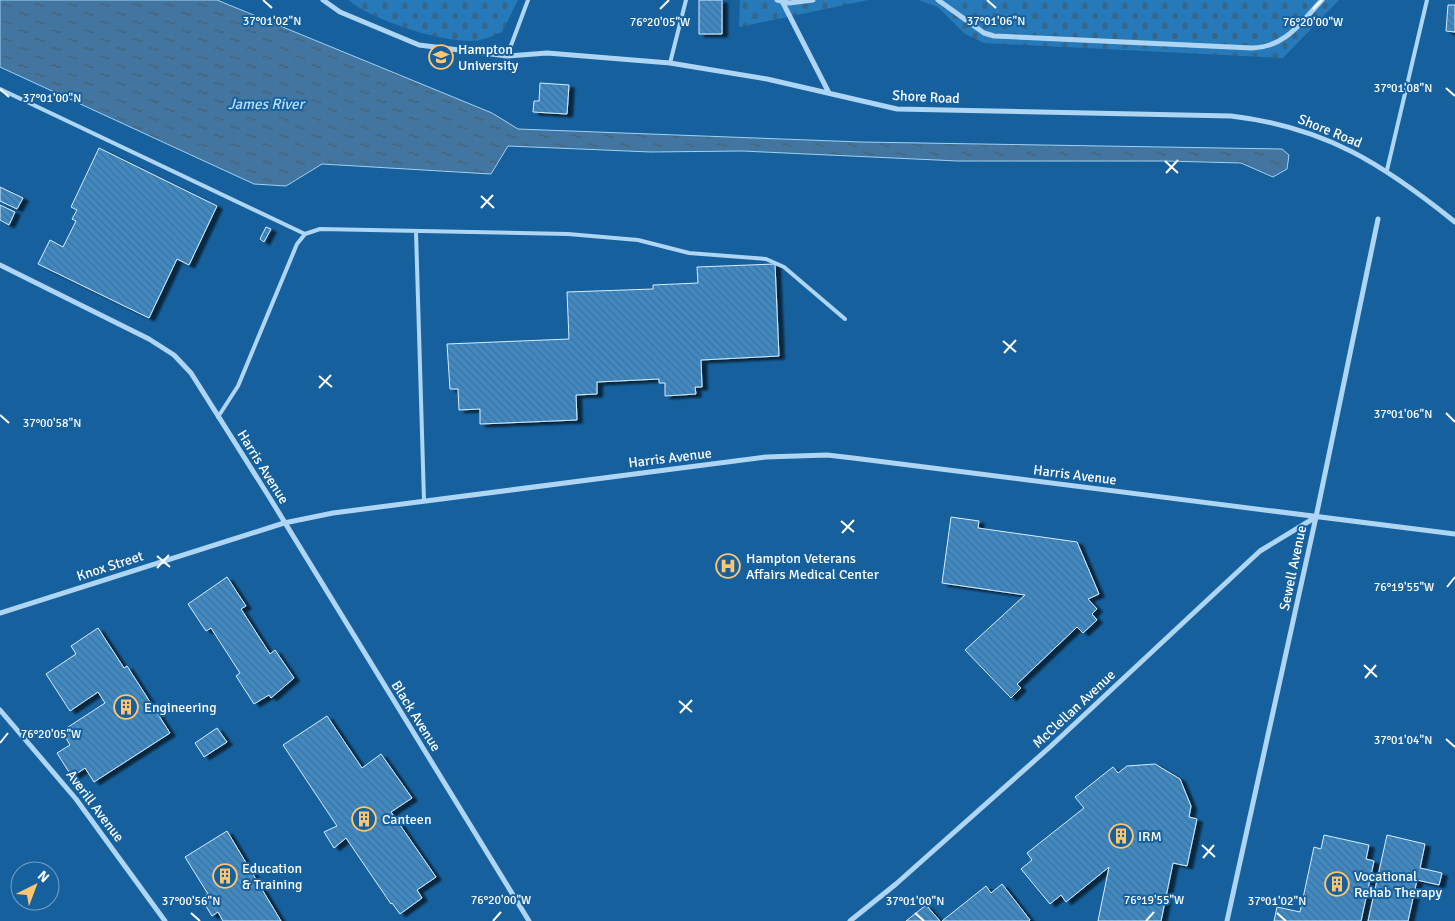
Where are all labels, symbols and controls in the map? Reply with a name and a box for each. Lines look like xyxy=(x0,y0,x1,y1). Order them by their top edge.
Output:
text: 37°01'02"N xyxy=(243,14,301,29)
text: 37°01'06"N xyxy=(967,14,1025,29)
text: 76°20'05"W xyxy=(630,15,690,30)
text: 76°20'00"W xyxy=(1283,15,1343,30)
place label: Hampton University xyxy=(458,41,519,74)
school or university icon: Hampton University xyxy=(428,44,454,70)
text: 37°01'08"N xyxy=(1374,81,1432,96)
street label: Shore Road xyxy=(892,87,960,107)
text: 37°01'00"N xyxy=(23,91,81,106)
water label: James River xyxy=(228,95,306,113)
street label: Shore Road xyxy=(1295,110,1365,152)
text: 37°01'06"N xyxy=(1374,407,1432,422)
text: 37°00'58"N xyxy=(23,416,81,431)
street label: Harris Avenue xyxy=(234,427,292,507)
street label: Harris Avenue xyxy=(627,444,713,472)
street label: Harris Avenue xyxy=(1032,461,1118,489)
street label: Sewell Avenue xyxy=(1276,524,1310,612)
street label: Knox Street xyxy=(75,547,146,585)
place label: Hampton Veterans Affairs Medical Center xyxy=(746,550,880,583)
hospital icon: Hampton Veterans Affairs Medical Center xyxy=(715,553,741,579)
text: 76°19'55"W xyxy=(1374,580,1434,595)
street label: McClellan Avenue xyxy=(1029,666,1119,752)
street label: Black Avenue xyxy=(388,678,444,754)
building icon: Engineering xyxy=(113,694,139,720)
place label: Engineering xyxy=(144,699,217,716)
text: 76°20'05"W xyxy=(21,727,81,742)
text: 37°01'04"N xyxy=(1374,733,1432,748)
street label: Averill Avenue xyxy=(62,767,128,845)
building icon: Canteen xyxy=(351,806,377,832)
place label: Canteen xyxy=(382,811,432,828)
building icon: IRM xyxy=(1108,823,1134,849)
place label: IRM xyxy=(1138,828,1162,845)
place label: Education & Training xyxy=(242,860,302,893)
north arrow xyxy=(10,861,60,911)
building icon: Education & Training xyxy=(212,863,238,889)
text: N xyxy=(34,867,53,886)
place label: Vocational Rehab Therapy xyxy=(1354,868,1443,901)
building icon: Vocational Rehab Therapy xyxy=(1324,871,1350,897)
text: 76°20'00"W xyxy=(471,893,531,908)
text: 76°19'55"W xyxy=(1124,893,1184,908)
text: 37°00'56"N xyxy=(162,894,220,909)
text: 37°01'00"N xyxy=(886,894,944,909)
text: 37°01'02"N xyxy=(1248,894,1306,909)

